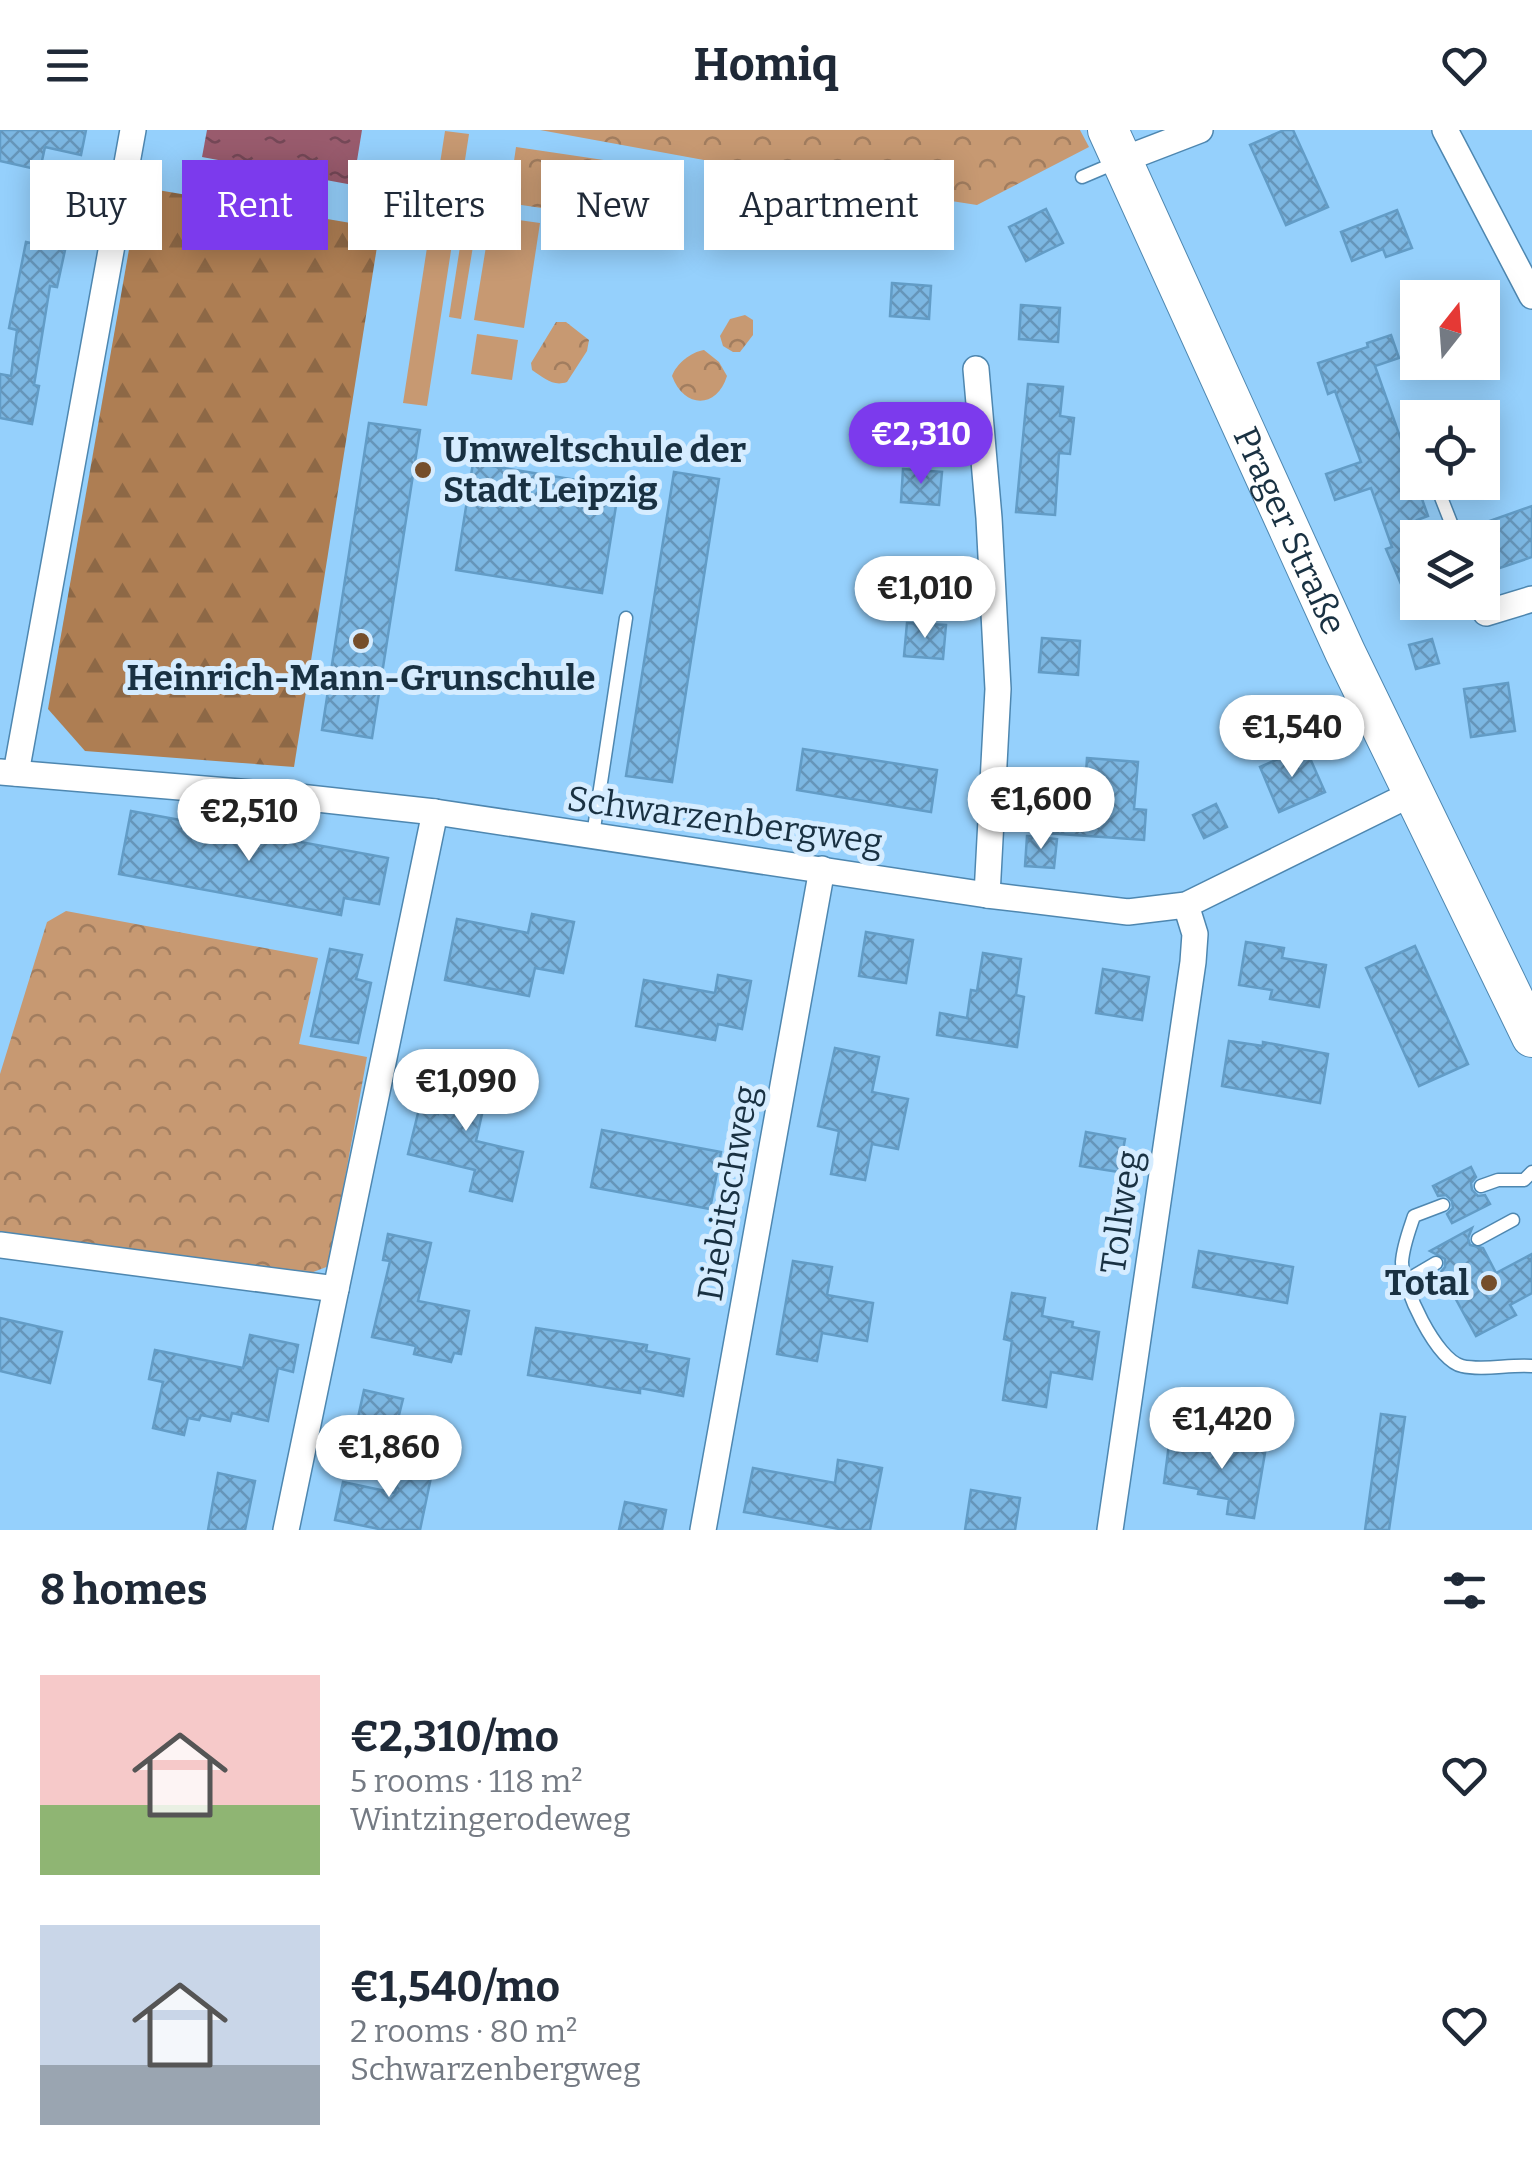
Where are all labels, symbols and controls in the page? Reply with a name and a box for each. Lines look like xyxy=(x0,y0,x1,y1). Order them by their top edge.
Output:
icon: menu xyxy=(40,38,95,93)
text: Homiq xyxy=(694,38,838,92)
icon: heart xyxy=(1437,38,1492,93)
chip: Buy xyxy=(30,160,162,250)
chip: Rent xyxy=(182,160,328,250)
chip: Filters xyxy=(348,160,521,250)
chip: New xyxy=(541,160,684,250)
chip: Apartment xyxy=(704,160,954,250)
north arrow xyxy=(1400,280,1500,380)
map controls xyxy=(1400,280,1500,620)
button: locate xyxy=(1400,400,1500,500)
pin: €2,310 xyxy=(840,402,1002,487)
text: €2,310 xyxy=(871,415,971,453)
street label: Prager Straße xyxy=(1225,420,1355,641)
place label: Umweltschule der Stadt Leipzig xyxy=(443,429,746,511)
marker: Umweltschule der Stadt Leipzig xyxy=(412,459,434,481)
button: layers xyxy=(1400,520,1500,620)
pin: €1,010 xyxy=(844,556,1006,641)
text: €1,010 xyxy=(877,569,973,607)
marker: Heinrich-Mann-Grunschule xyxy=(350,630,372,652)
place label: Heinrich-Mann-Grunschule xyxy=(126,657,596,699)
pin: €1,540 xyxy=(1211,695,1373,780)
text: €1,540 xyxy=(1241,708,1343,746)
pin: €1,600 xyxy=(960,767,1122,852)
street label: Schwarzenbergweg xyxy=(565,777,885,863)
pin: €2,510 xyxy=(168,779,330,864)
text: €1,600 xyxy=(990,780,1092,818)
text: €2,510 xyxy=(199,792,299,830)
pin: €1,090 xyxy=(385,1049,547,1134)
text: €1,090 xyxy=(415,1062,517,1100)
street label: Diebitschweg xyxy=(688,1082,768,1304)
street label: Tollweg xyxy=(1092,1147,1150,1277)
place label: Total xyxy=(1385,1262,1469,1304)
marker: Total xyxy=(1478,1272,1500,1294)
pin: €1,420 xyxy=(1141,1387,1303,1472)
text: €1,420 xyxy=(1171,1400,1273,1438)
pin: €1,860 xyxy=(308,1415,470,1500)
text: €1,860 xyxy=(338,1428,440,1466)
icon: filters xyxy=(1437,1563,1492,1618)
text: 8 homes xyxy=(40,1565,208,1615)
text: €2,310/mo xyxy=(350,1712,559,1762)
icon: home xyxy=(120,1715,240,1835)
icon: heart xyxy=(1437,1748,1492,1803)
text: 5 rooms · 118 m² xyxy=(350,1762,583,1800)
text: Wintzingerodeweg xyxy=(350,1800,631,1838)
text: €1,540/mo xyxy=(350,1962,560,2012)
icon: home xyxy=(120,1965,240,2085)
icon: heart xyxy=(1437,1998,1492,2053)
text: 2 rooms · 80 m² xyxy=(350,2012,577,2050)
text: Schwarzenbergweg xyxy=(350,2050,641,2088)

